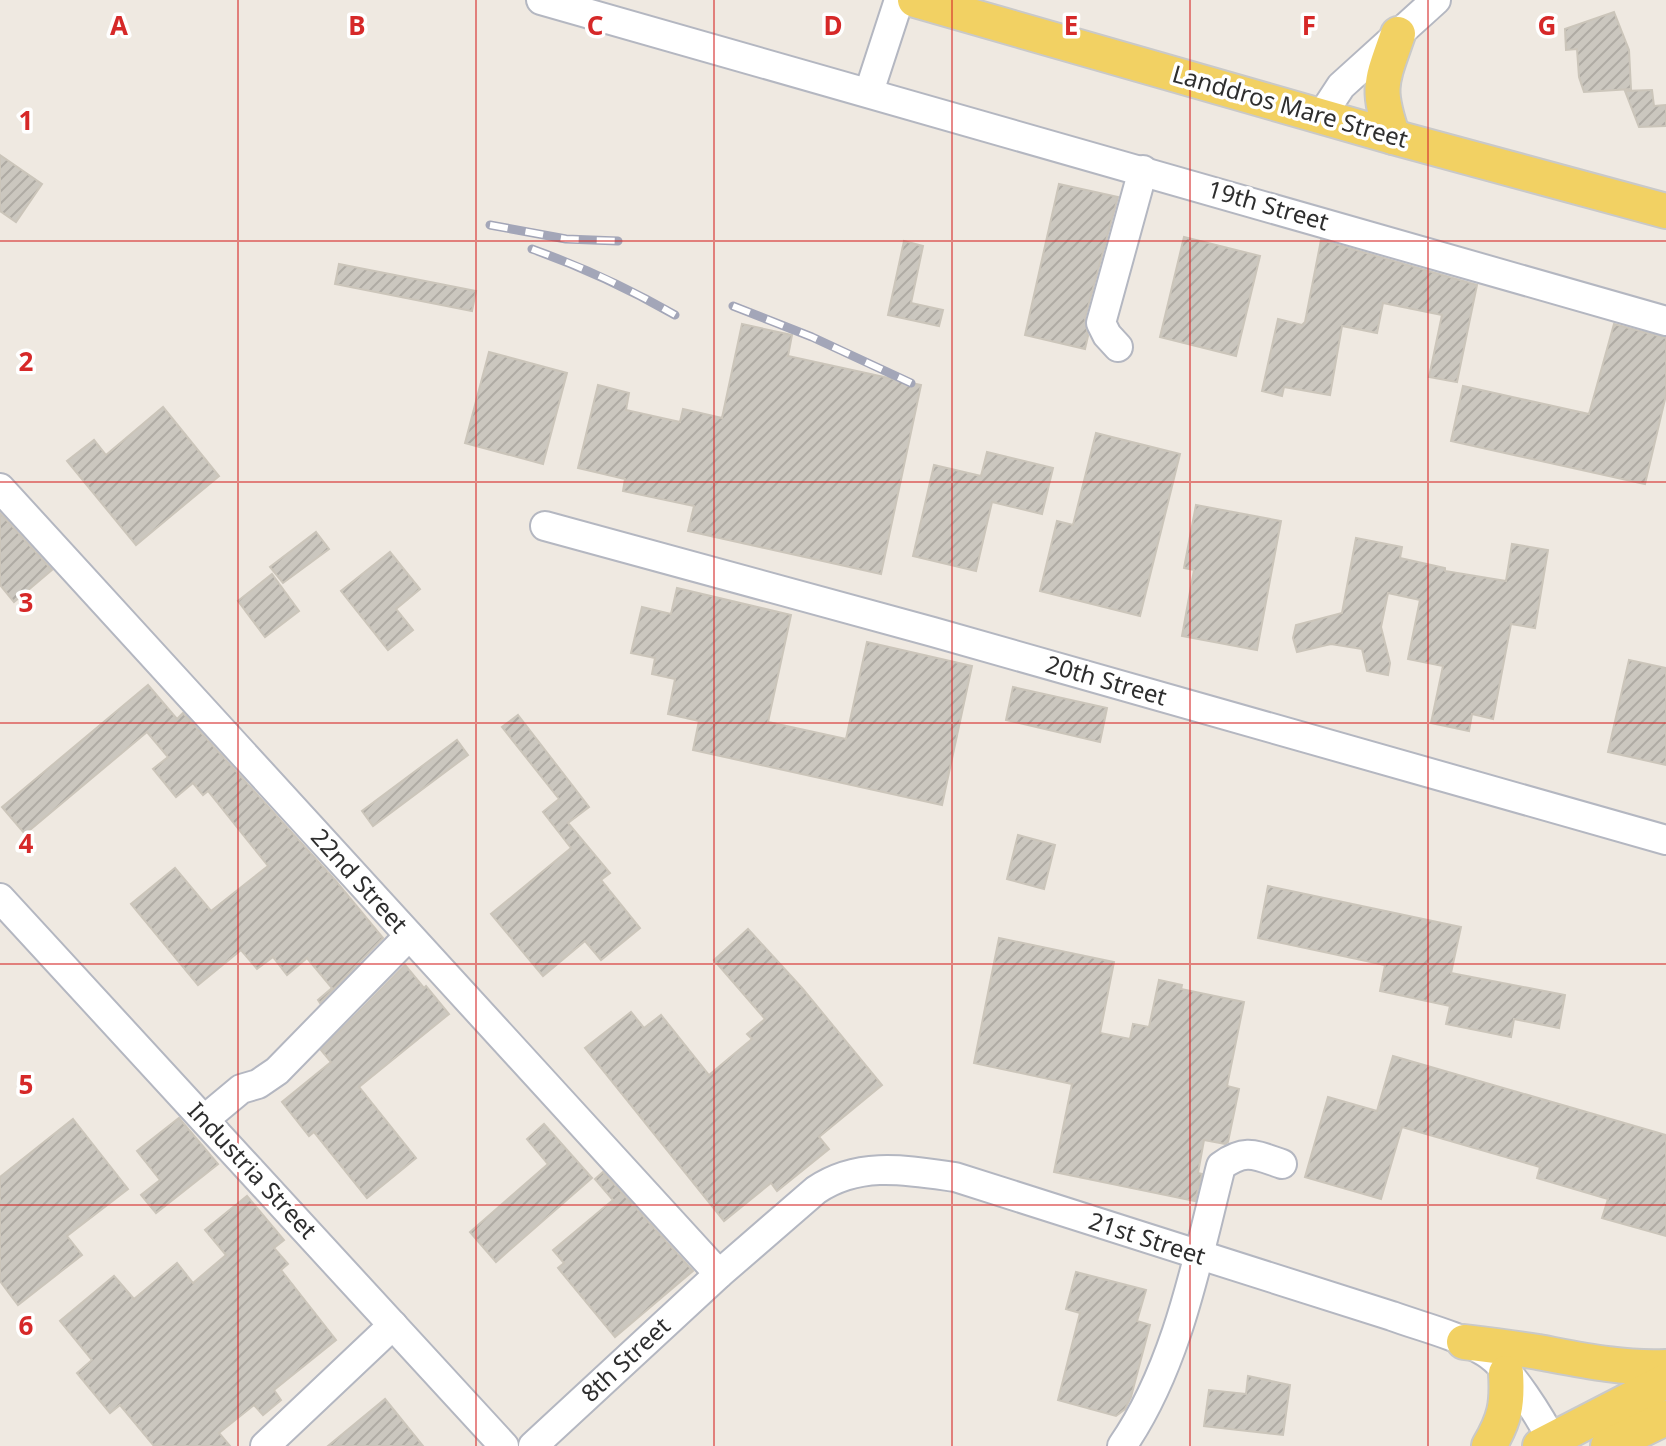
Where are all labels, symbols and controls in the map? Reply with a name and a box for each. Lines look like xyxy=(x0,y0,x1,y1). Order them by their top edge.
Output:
text: A xyxy=(110,7,128,43)
text: B xyxy=(348,7,366,43)
text: C xyxy=(587,7,603,43)
text: D xyxy=(823,7,843,43)
text: E xyxy=(1064,7,1078,43)
text: F xyxy=(1302,7,1316,43)
text: G xyxy=(1538,7,1556,43)
street label: Landdros Mare Street xyxy=(1169,56,1412,155)
text: 1 xyxy=(19,102,33,138)
street label: 19th Street xyxy=(1204,172,1333,238)
text: 2 xyxy=(19,343,34,379)
text: 3 xyxy=(19,584,33,620)
street label: 20th Street xyxy=(1042,647,1171,713)
street label: 22nd Street xyxy=(304,821,416,940)
text: 4 xyxy=(19,825,34,861)
text: 5 xyxy=(19,1066,33,1102)
street label: Industria Street xyxy=(181,1095,325,1246)
street label: 21st Street xyxy=(1085,1203,1210,1272)
text: 6 xyxy=(19,1307,34,1343)
street label: 8th Street xyxy=(573,1309,677,1409)

